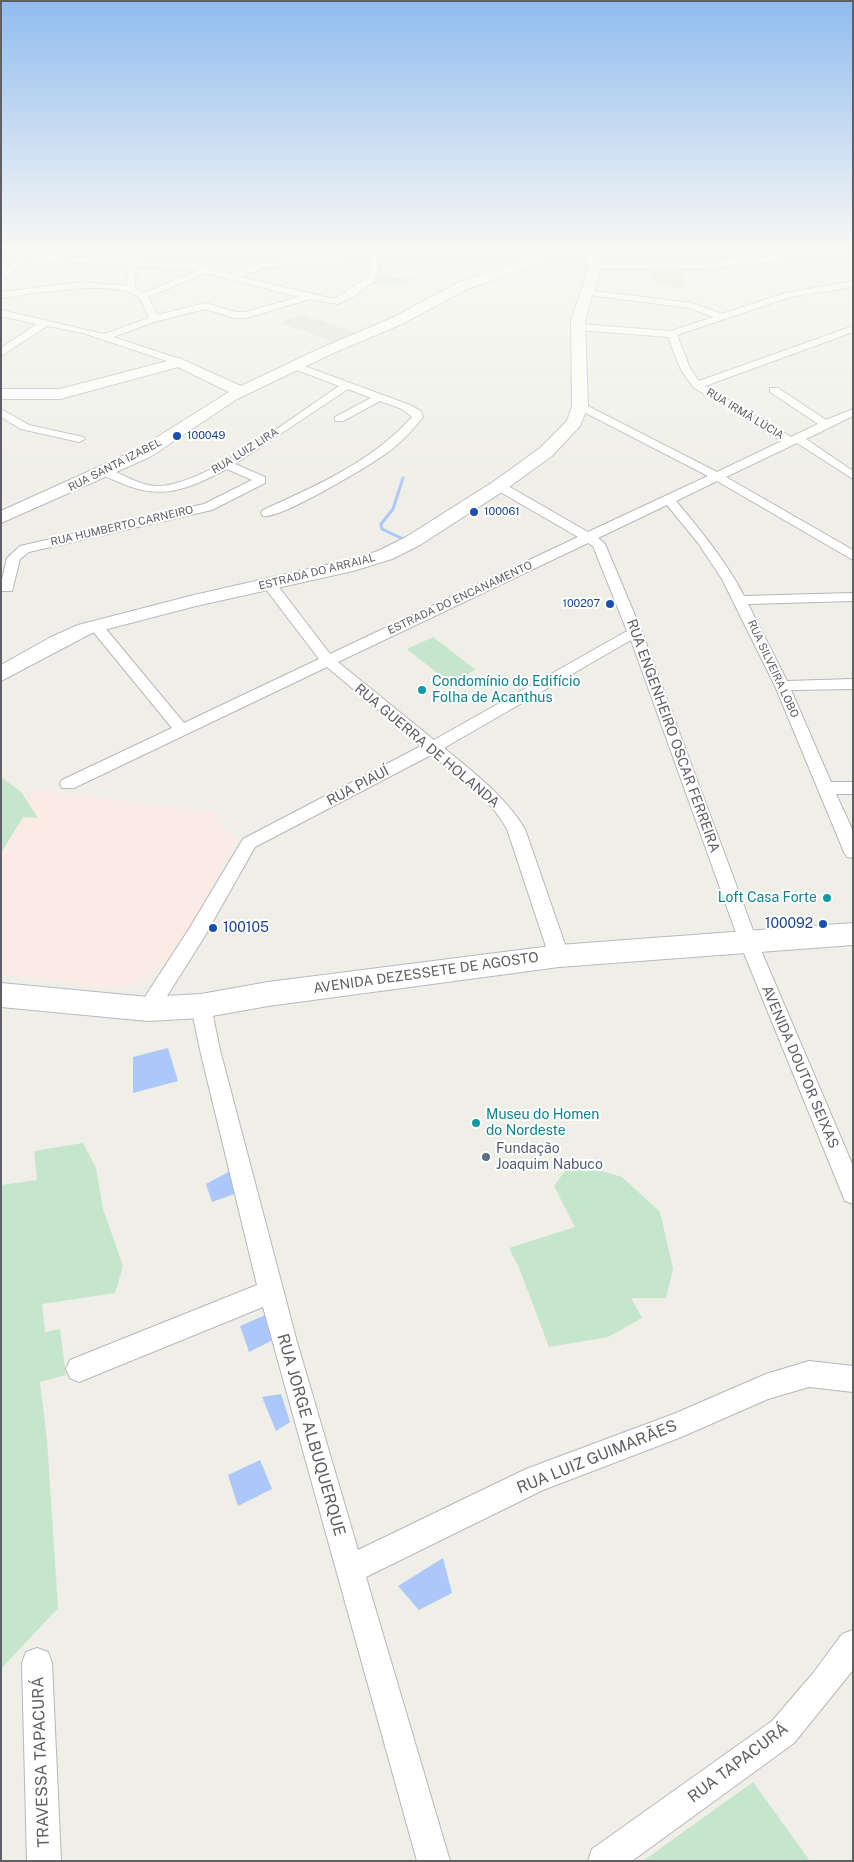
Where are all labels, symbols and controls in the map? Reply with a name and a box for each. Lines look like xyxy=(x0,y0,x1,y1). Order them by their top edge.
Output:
street label: RUA IRMÃ LÚCIA xyxy=(704,386,786,442)
street label: RUA LUIZ LIRA xyxy=(209,425,281,477)
place label: 100049 xyxy=(187,429,225,443)
marker: 100049 xyxy=(171,430,183,442)
street label: RUA SANTA IZABEL xyxy=(66,436,164,494)
street label: RUA HUMBERTO CARNEIRO xyxy=(49,503,195,549)
place label: 100061 xyxy=(484,505,520,519)
marker: 100061 xyxy=(468,506,480,518)
street label: ESTRADA DO ARRAIAL xyxy=(257,551,377,593)
street label: ESTRADA DO ENCANAMENTO xyxy=(386,559,534,637)
place label: 100207 xyxy=(562,597,600,611)
marker: 100207 xyxy=(604,598,616,610)
street label: RUA ENGENHEIRO OSCAR FERREIRA xyxy=(623,617,723,855)
street label: RUA SILVEIRA LOBO xyxy=(745,618,801,720)
place label: Condomínio do Edifício Folha de Acanthus xyxy=(432,674,580,706)
street label: RUA GUERRA DE HOLANDA xyxy=(351,680,503,812)
marker: Condomínio do Edifício Folha de Acanthus xyxy=(416,684,428,696)
street label: RUA PIAUÍ xyxy=(324,763,392,809)
place label: Loft Casa Forte xyxy=(718,890,817,906)
marker: Loft Casa Forte xyxy=(821,892,833,904)
place label: 100092 xyxy=(765,916,813,932)
marker: 100092 xyxy=(817,918,829,930)
place label: 100105 xyxy=(223,920,269,936)
marker: 100105 xyxy=(207,922,219,934)
street label: AVENIDA DEZESSETE DE AGOSTO xyxy=(312,949,540,997)
street label: AVENIDA DOUTOR SEIXAS xyxy=(758,983,842,1151)
place label: Museu do Homen do Nordeste xyxy=(486,1107,599,1140)
marker: Museu do Homen do Nordeste xyxy=(470,1117,482,1129)
place label: Fundação Joaquim Nabuco xyxy=(496,1141,603,1174)
marker: Fundação Joaquim Nabuco xyxy=(480,1151,492,1163)
street label: RUA JORGE ALBUQUERQUE xyxy=(273,1332,349,1538)
street label: RUA LUIZ GUIMARÃES xyxy=(514,1416,680,1498)
street label: TRAVESSA TAPACURÁ xyxy=(28,1676,54,1848)
street label: RUA TAPACURÁ xyxy=(684,1719,792,1807)

